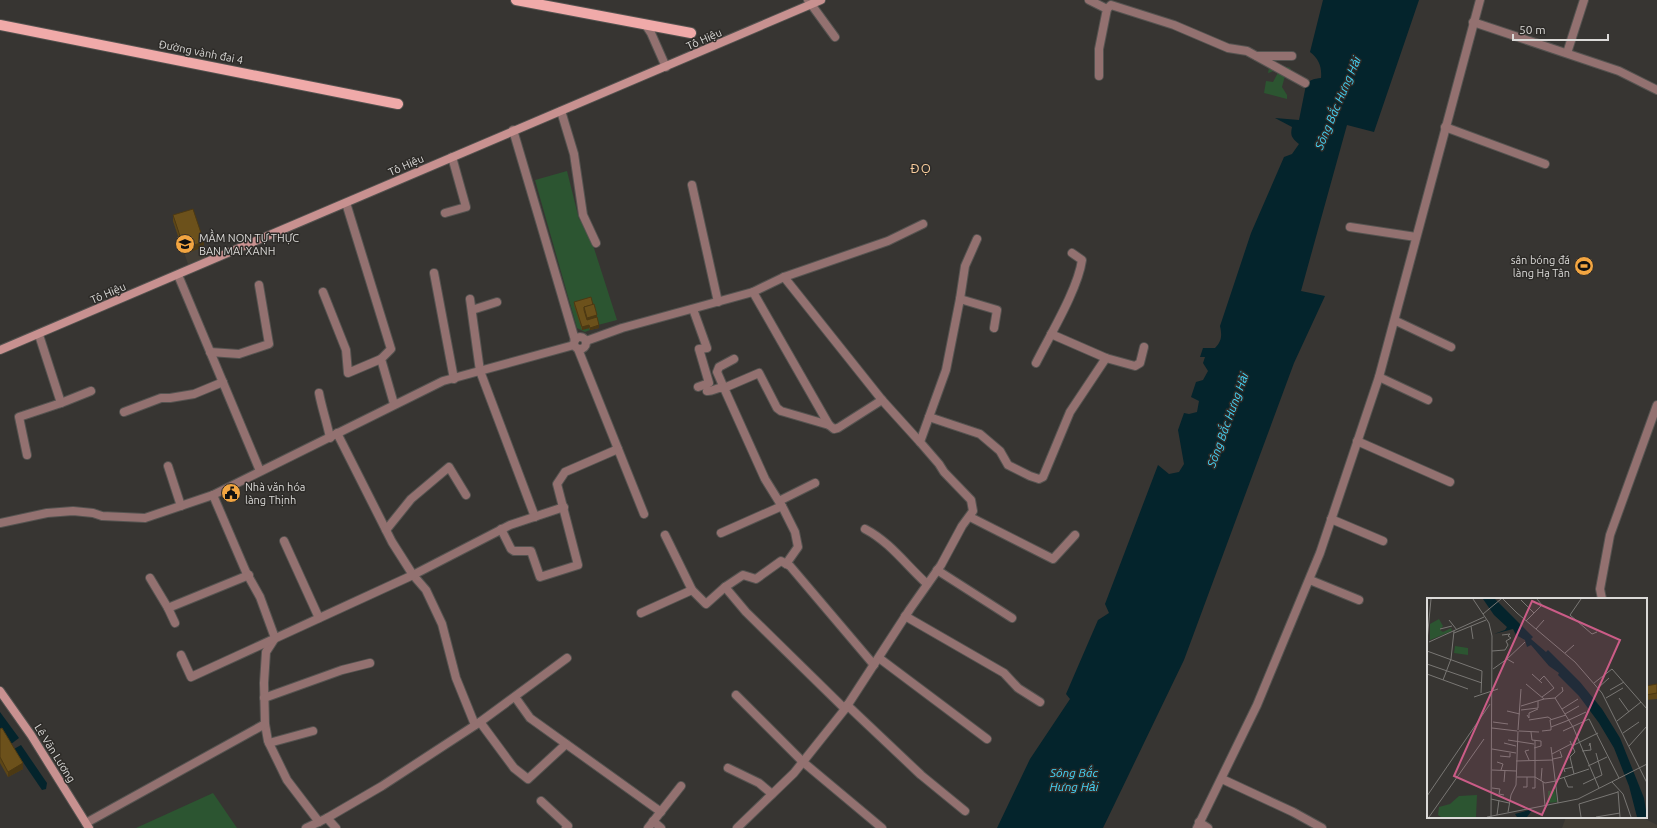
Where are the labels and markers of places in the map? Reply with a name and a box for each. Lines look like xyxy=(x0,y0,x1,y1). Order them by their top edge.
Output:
place label: MẦM NON TỰ THỰC BAN MAI XANH xyxy=(199,229,299,257)
school or university icon: MẦM NON TỰ THỰC BAN MAI XANH xyxy=(174,233,196,255)
place label: sân bóng đá làng Hạ Tân xyxy=(1511,254,1570,280)
sports icon: sân bóng đá làng Hạ Tân xyxy=(1573,255,1595,277)
place label: Nhà văn hóa làng Thịnh xyxy=(245,481,306,507)
public building icon: Nhà văn hóa làng Thịnh xyxy=(220,482,242,504)

